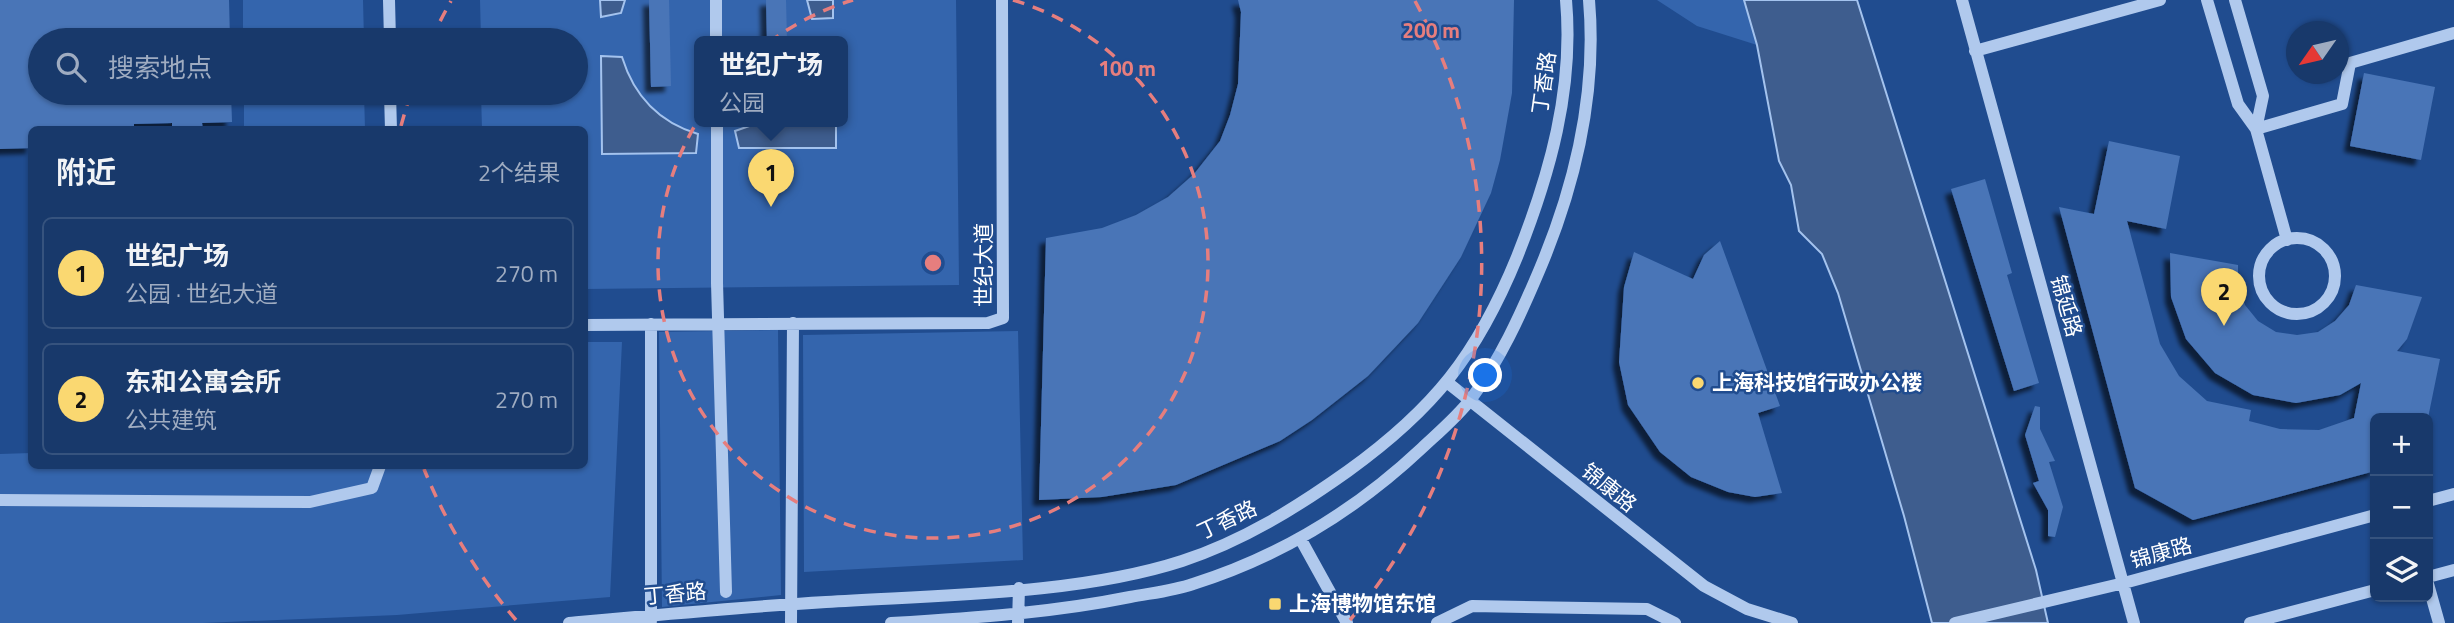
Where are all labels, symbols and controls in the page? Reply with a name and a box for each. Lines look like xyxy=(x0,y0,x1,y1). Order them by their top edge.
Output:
text: 200 m xyxy=(1402,14,1460,46)
north arrow xyxy=(2286,21,2349,84)
search box xyxy=(28,28,588,105)
popup xyxy=(694,36,848,127)
text: 世纪广场 xyxy=(719,45,823,84)
icon: search xyxy=(52,48,90,86)
text: 搜索地点 xyxy=(108,48,212,87)
street label: 丁香路 xyxy=(1523,49,1563,116)
text: 100 m xyxy=(1098,52,1156,84)
text: 公园 xyxy=(719,85,765,120)
text: 附近 xyxy=(56,149,116,195)
pin: 1 xyxy=(748,149,794,207)
text: 2个结果 xyxy=(478,155,560,190)
street label: 世纪大道 xyxy=(967,223,999,307)
text: 世纪广场 xyxy=(125,236,229,275)
centre of rings xyxy=(921,251,945,275)
text: 1 xyxy=(75,256,87,291)
text: 270 m xyxy=(495,256,558,291)
pin: 2 xyxy=(2201,268,2247,326)
street label: 锦延路 xyxy=(2043,271,2091,340)
text: 公园 · 世纪大道 xyxy=(125,276,278,311)
your location xyxy=(1468,358,1502,392)
text: 东和公寓会所 xyxy=(125,362,281,401)
place label: 上海科技馆行政办公楼 xyxy=(1712,366,1922,398)
marker: 上海科技馆行政办公楼 xyxy=(1690,375,1706,391)
text: 2 xyxy=(75,382,87,417)
text: 270 m xyxy=(495,382,558,417)
text: 公共建筑 xyxy=(125,402,217,437)
map controls xyxy=(2370,413,2433,602)
button: + xyxy=(2370,413,2433,476)
street label: 锦康路 xyxy=(1575,455,1644,519)
button: − xyxy=(2370,476,2433,539)
street label: 丁香路 xyxy=(1191,491,1262,547)
street label: 锦康路 xyxy=(2126,528,2195,576)
button: layers xyxy=(2370,539,2433,602)
street label: 丁香路 xyxy=(642,574,708,612)
place label: 上海博物馆东馆 xyxy=(1289,587,1436,619)
marker: 上海博物馆东馆 xyxy=(1267,596,1283,612)

